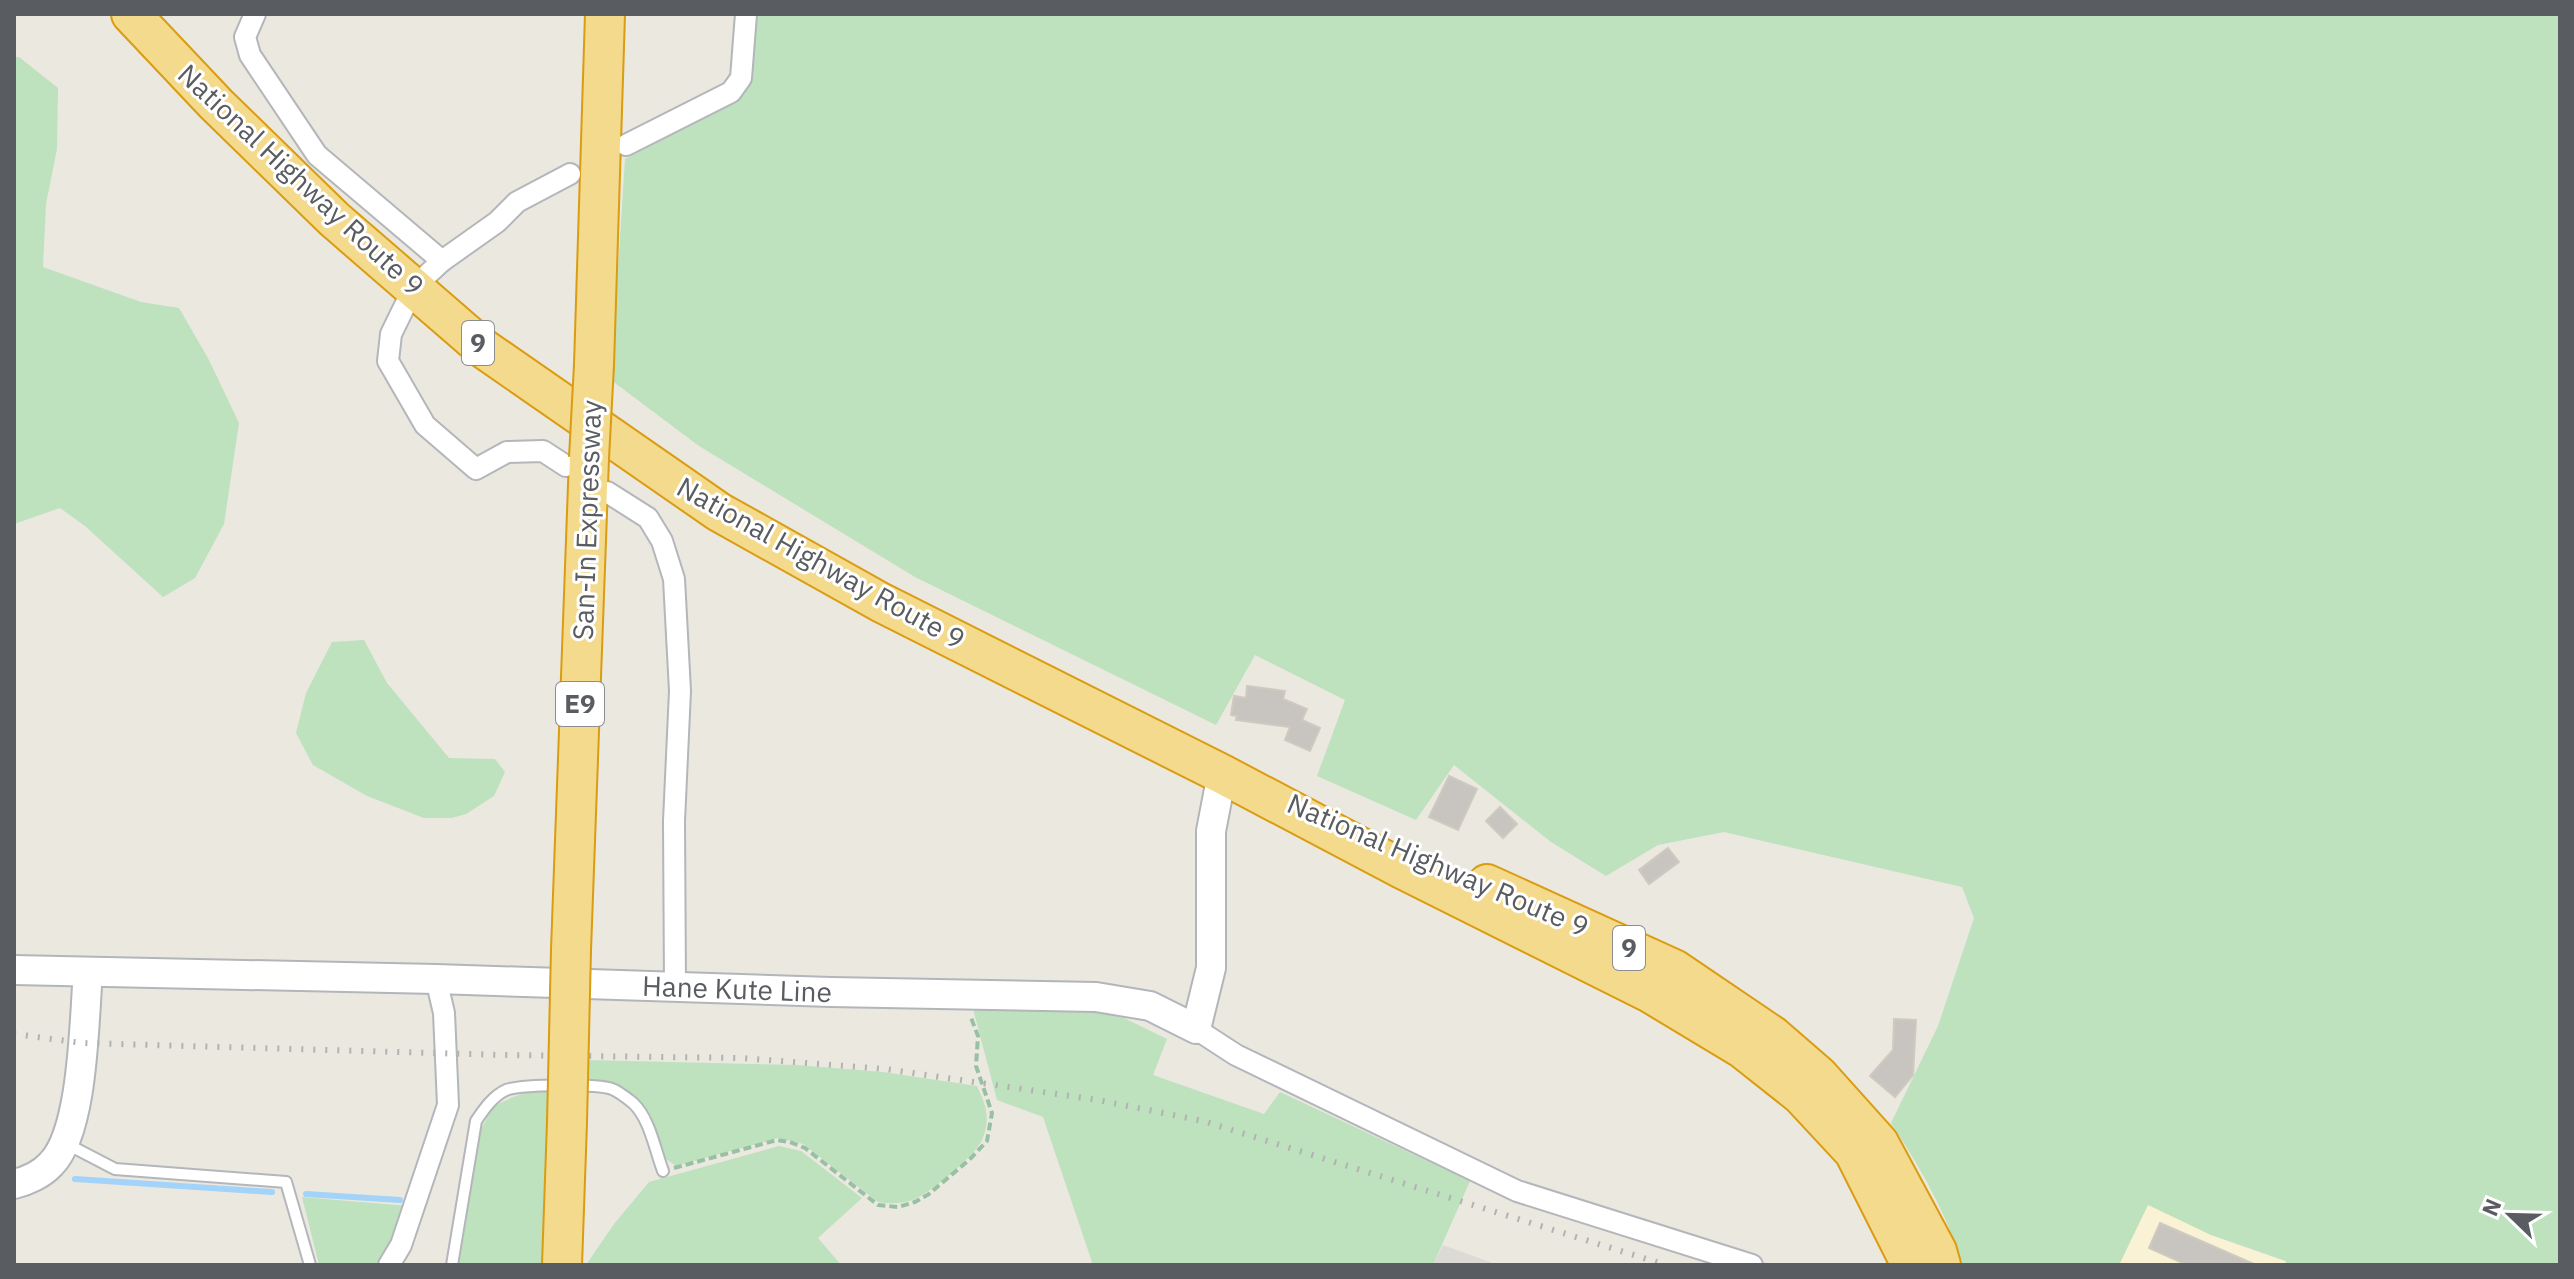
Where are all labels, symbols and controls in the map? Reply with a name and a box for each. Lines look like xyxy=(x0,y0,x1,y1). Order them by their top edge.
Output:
street label: National Highway Route 9 xyxy=(170,56,432,304)
road number: 9 xyxy=(462,321,494,365)
street label: San-In Expressway xyxy=(564,399,609,641)
street label: National Highway Route 9 xyxy=(671,468,972,657)
road number: E9 xyxy=(556,682,604,726)
street label: National Highway Route 9 xyxy=(1282,784,1595,945)
road number: 9 xyxy=(1613,926,1645,970)
street label: Hane Kute Line xyxy=(641,967,833,1010)
north arrow xyxy=(2470,1175,2550,1255)
text: N xyxy=(2475,1194,2508,1220)

